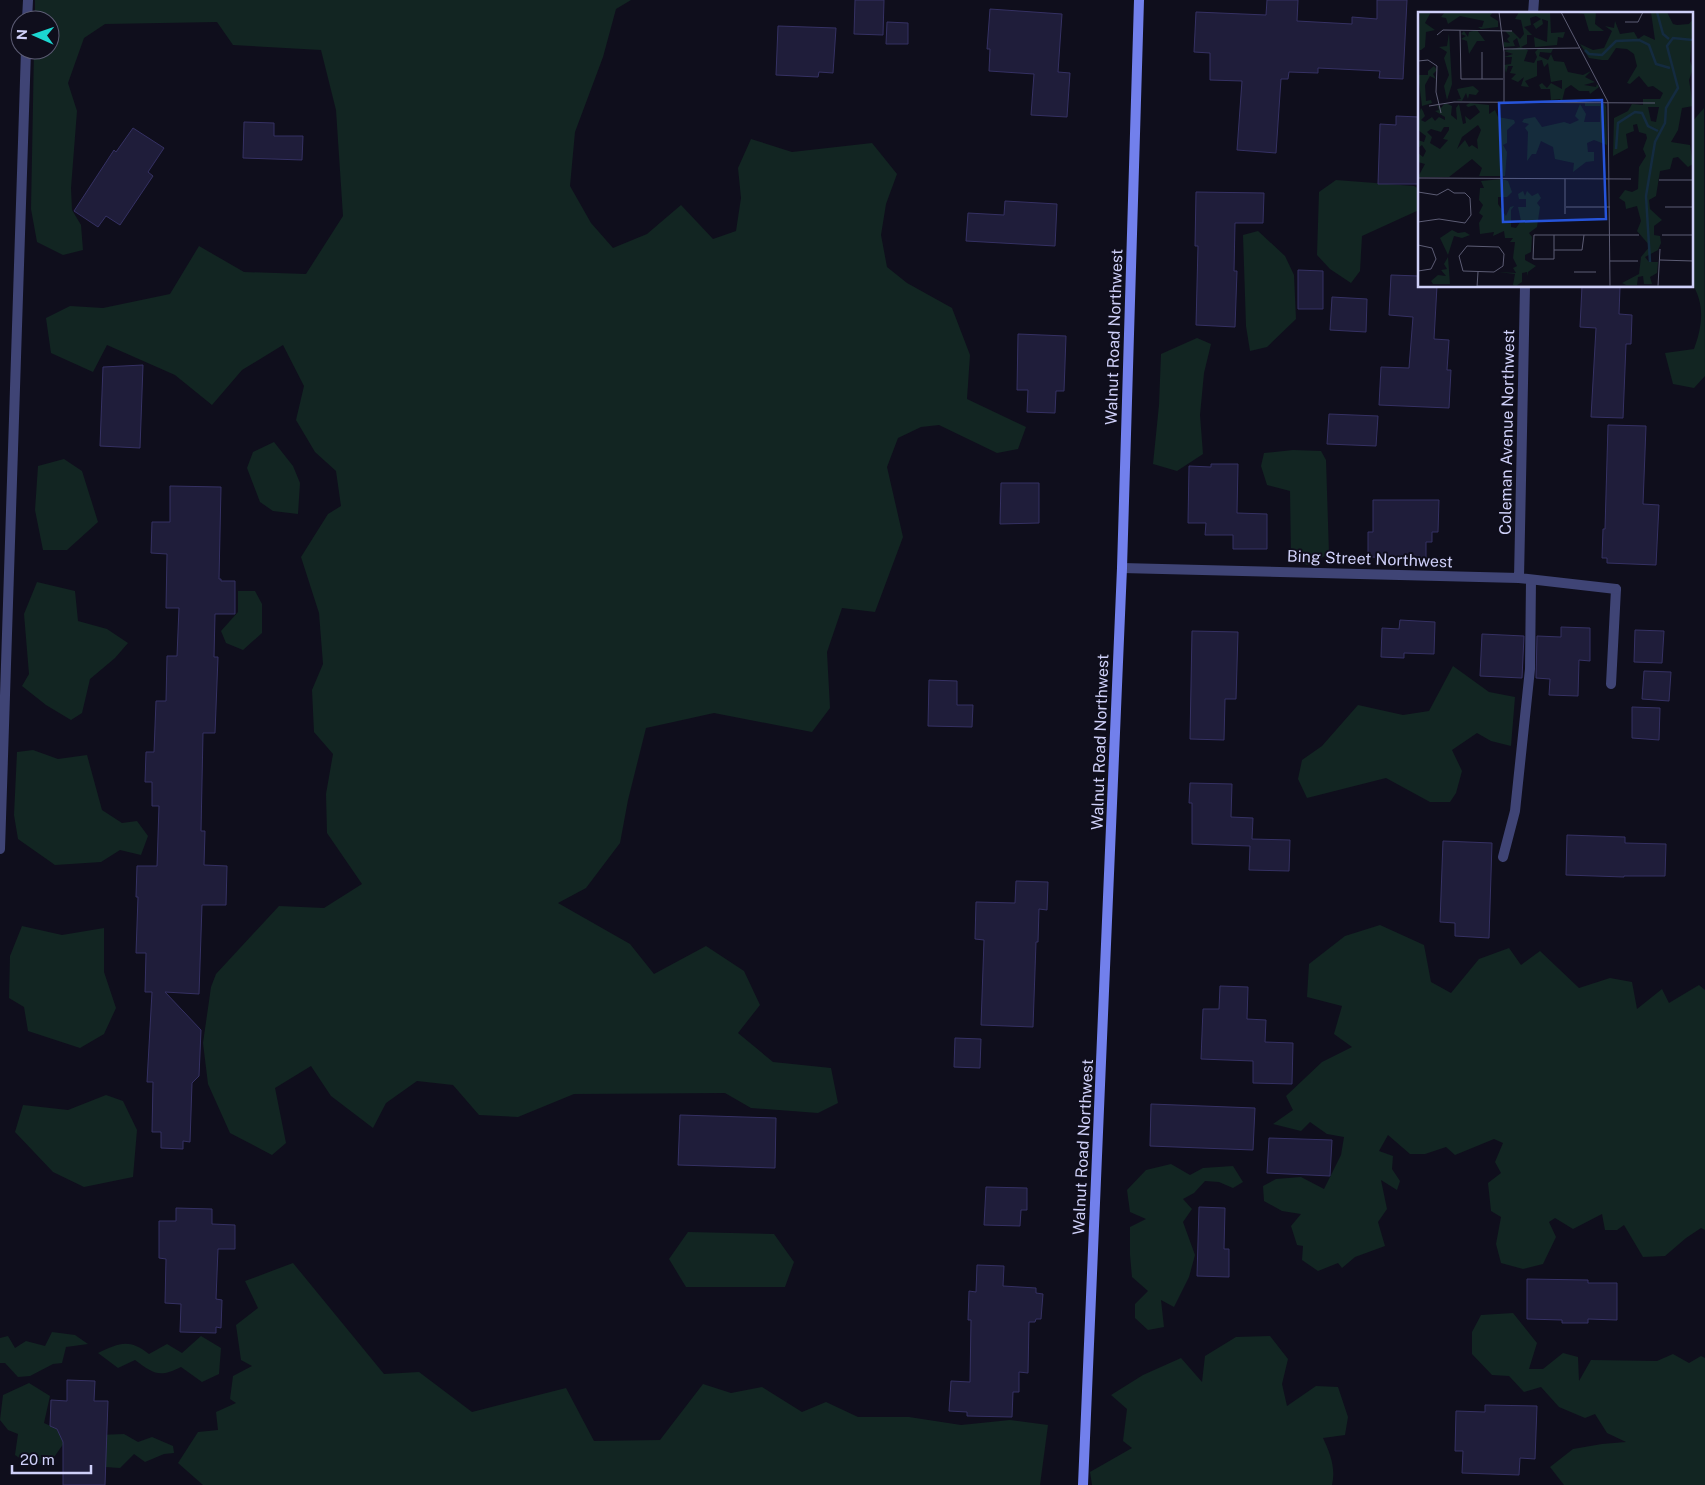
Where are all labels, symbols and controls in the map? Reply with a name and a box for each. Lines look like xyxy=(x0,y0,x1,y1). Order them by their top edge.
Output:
north arrow xyxy=(10,10,60,60)
inset map xyxy=(1418,12,1692,288)
text: N xyxy=(14,29,30,40)
street label: Walnut Road Northwest xyxy=(1101,249,1127,425)
street label: Coleman Avenue Northwest xyxy=(1496,329,1518,535)
street label: Bing Street Northwest xyxy=(1287,547,1453,571)
street label: Walnut Road Northwest xyxy=(1087,654,1113,830)
street label: Walnut Road Northwest xyxy=(1069,1058,1097,1236)
scale bar xyxy=(12,1442,91,1474)
text: 20 m xyxy=(20,1451,55,1468)

